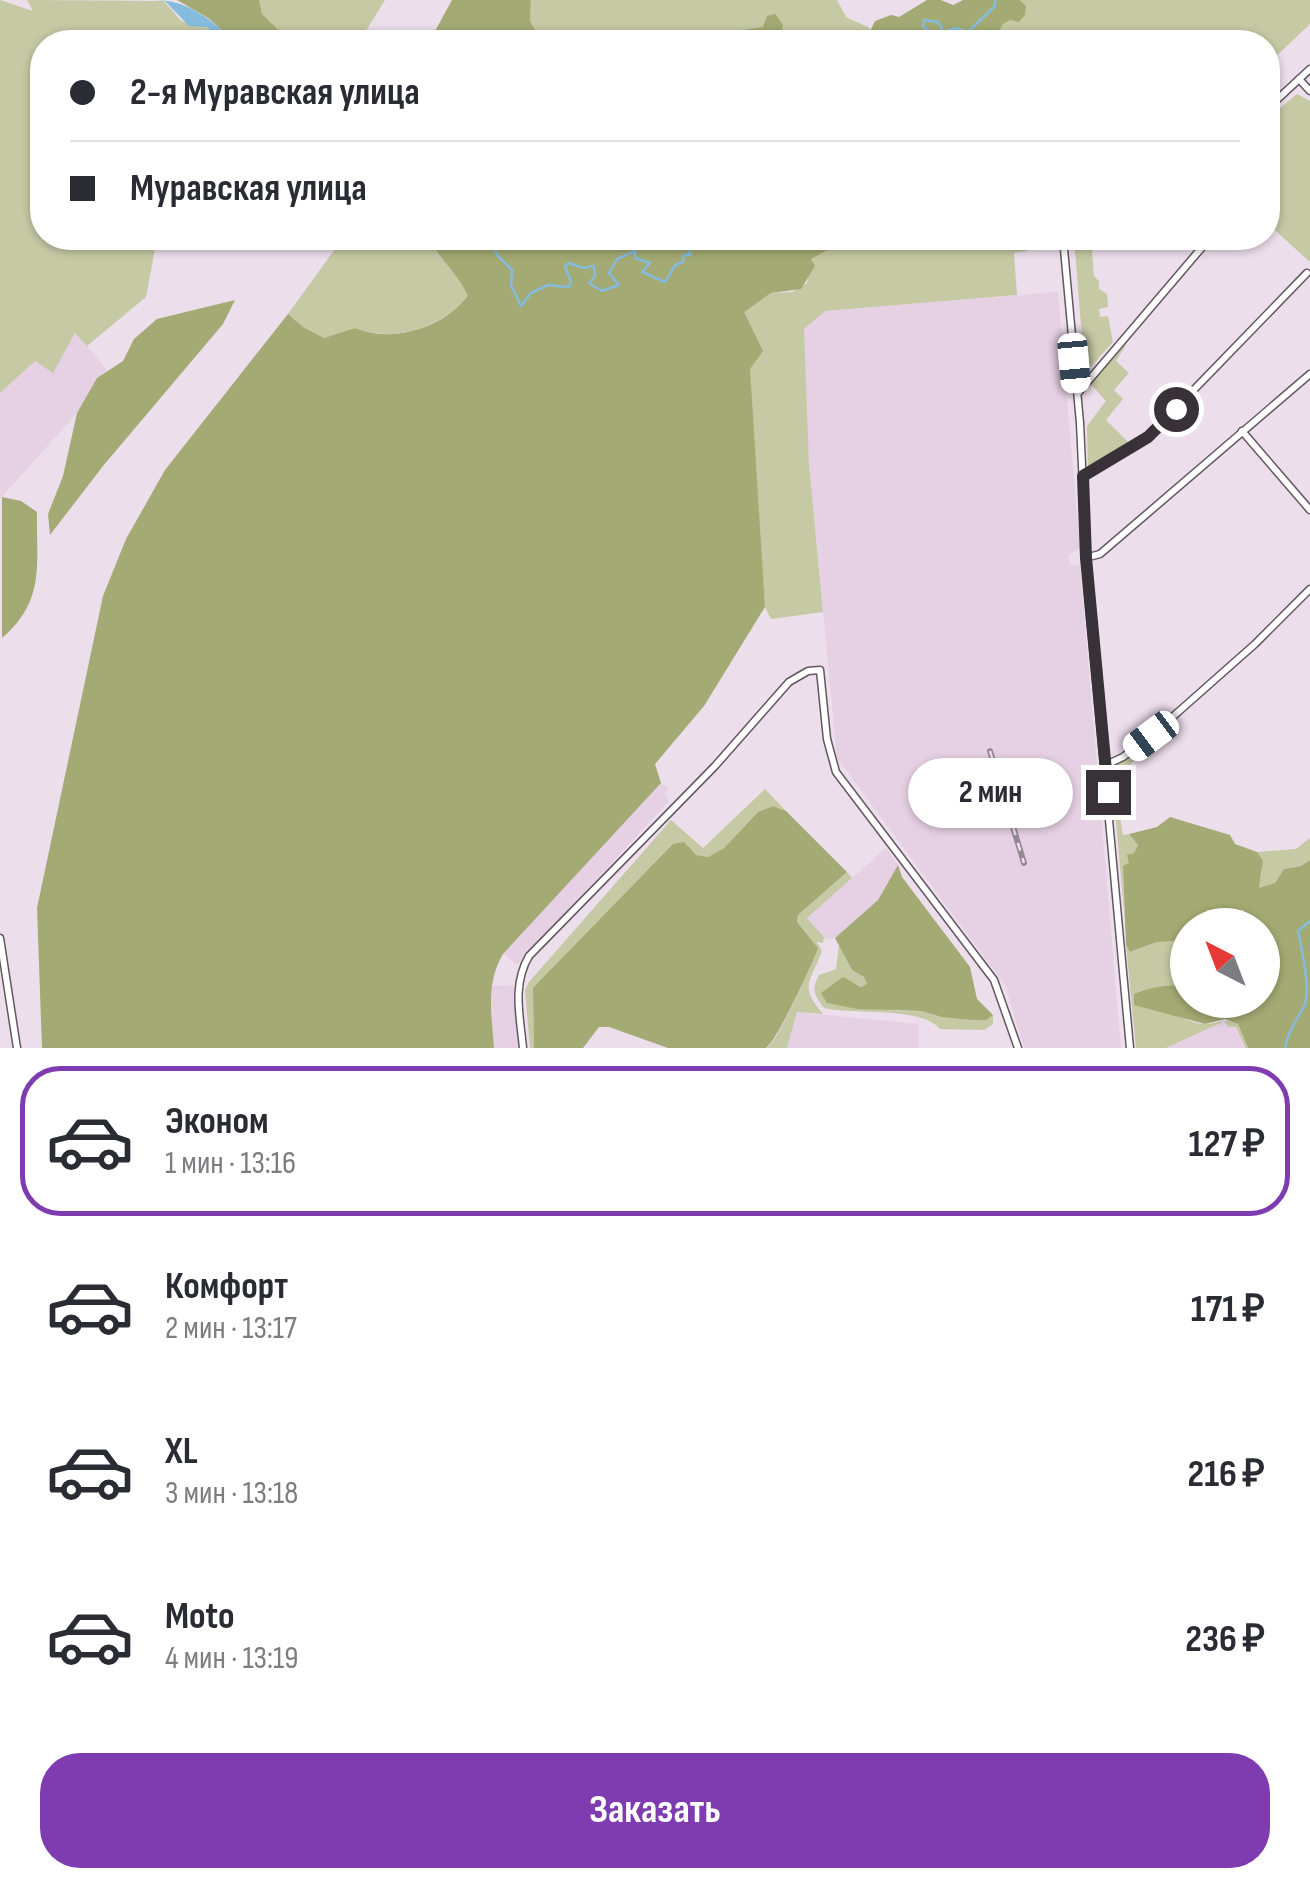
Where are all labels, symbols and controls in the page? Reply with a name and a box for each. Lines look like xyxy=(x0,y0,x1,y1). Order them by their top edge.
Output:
text: 2-я Муравская улица xyxy=(130,70,420,115)
text: Муравская улица xyxy=(130,166,367,211)
car xyxy=(1056,332,1092,394)
route start xyxy=(1154,387,1199,432)
car xyxy=(1118,706,1184,766)
callout: 2 мин xyxy=(908,757,1073,827)
route end xyxy=(1086,770,1131,815)
text: 2 мин xyxy=(959,773,1022,812)
north arrow xyxy=(1170,908,1280,1018)
map controls xyxy=(1170,908,1280,1018)
icon: car xyxy=(45,1096,135,1186)
text: Эконом xyxy=(165,1099,269,1144)
text: 127 ₽ xyxy=(1188,1122,1265,1167)
text: 1 мин · 13:16 xyxy=(165,1144,296,1183)
icon: car xyxy=(45,1261,135,1351)
text: Комфорт xyxy=(165,1264,288,1309)
text: 171 ₽ xyxy=(1191,1287,1265,1332)
text: 2 мин · 13:17 xyxy=(165,1309,297,1348)
icon: car xyxy=(45,1426,135,1516)
text: XL xyxy=(165,1429,198,1474)
text: 216 ₽ xyxy=(1187,1452,1265,1497)
text: 3 мин · 13:18 xyxy=(165,1474,298,1513)
icon: car xyxy=(45,1591,135,1681)
text: Moto xyxy=(165,1594,235,1639)
text: 236 ₽ xyxy=(1185,1617,1265,1662)
text: 4 мин · 13:19 xyxy=(165,1639,298,1678)
button: Заказать xyxy=(40,1753,1270,1868)

